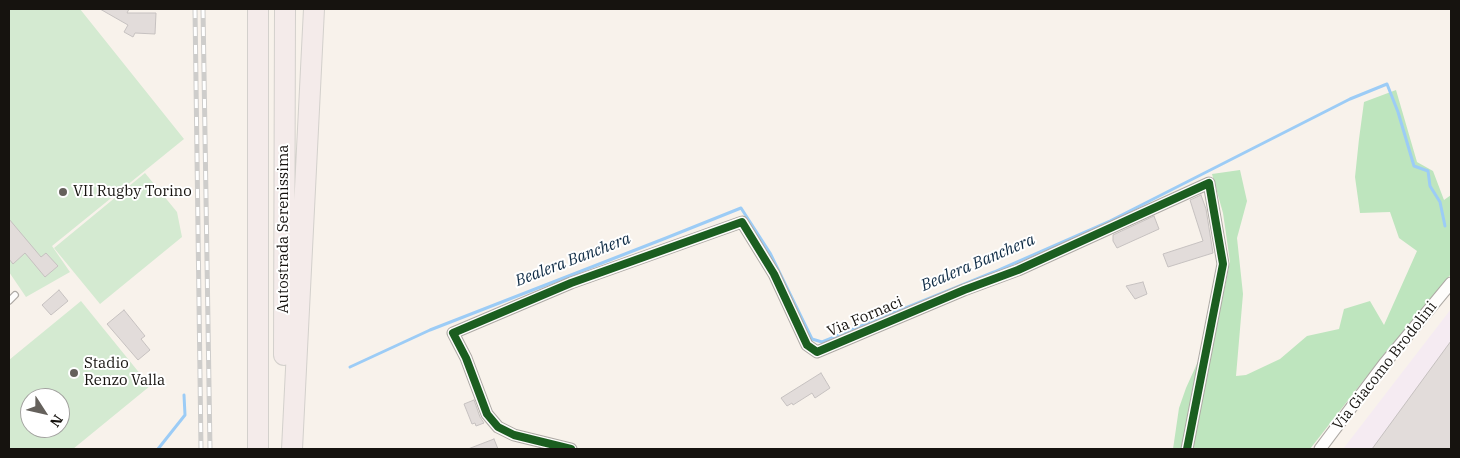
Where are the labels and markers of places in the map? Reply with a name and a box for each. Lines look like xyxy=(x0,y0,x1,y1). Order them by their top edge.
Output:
place label: VII Rugby Torino xyxy=(73,183,192,201)
marker: VII Rugby Torino xyxy=(57,186,69,198)
place label: Stadio Renzo Valla xyxy=(84,355,165,390)
marker: Stadio Renzo Valla xyxy=(68,367,80,379)

